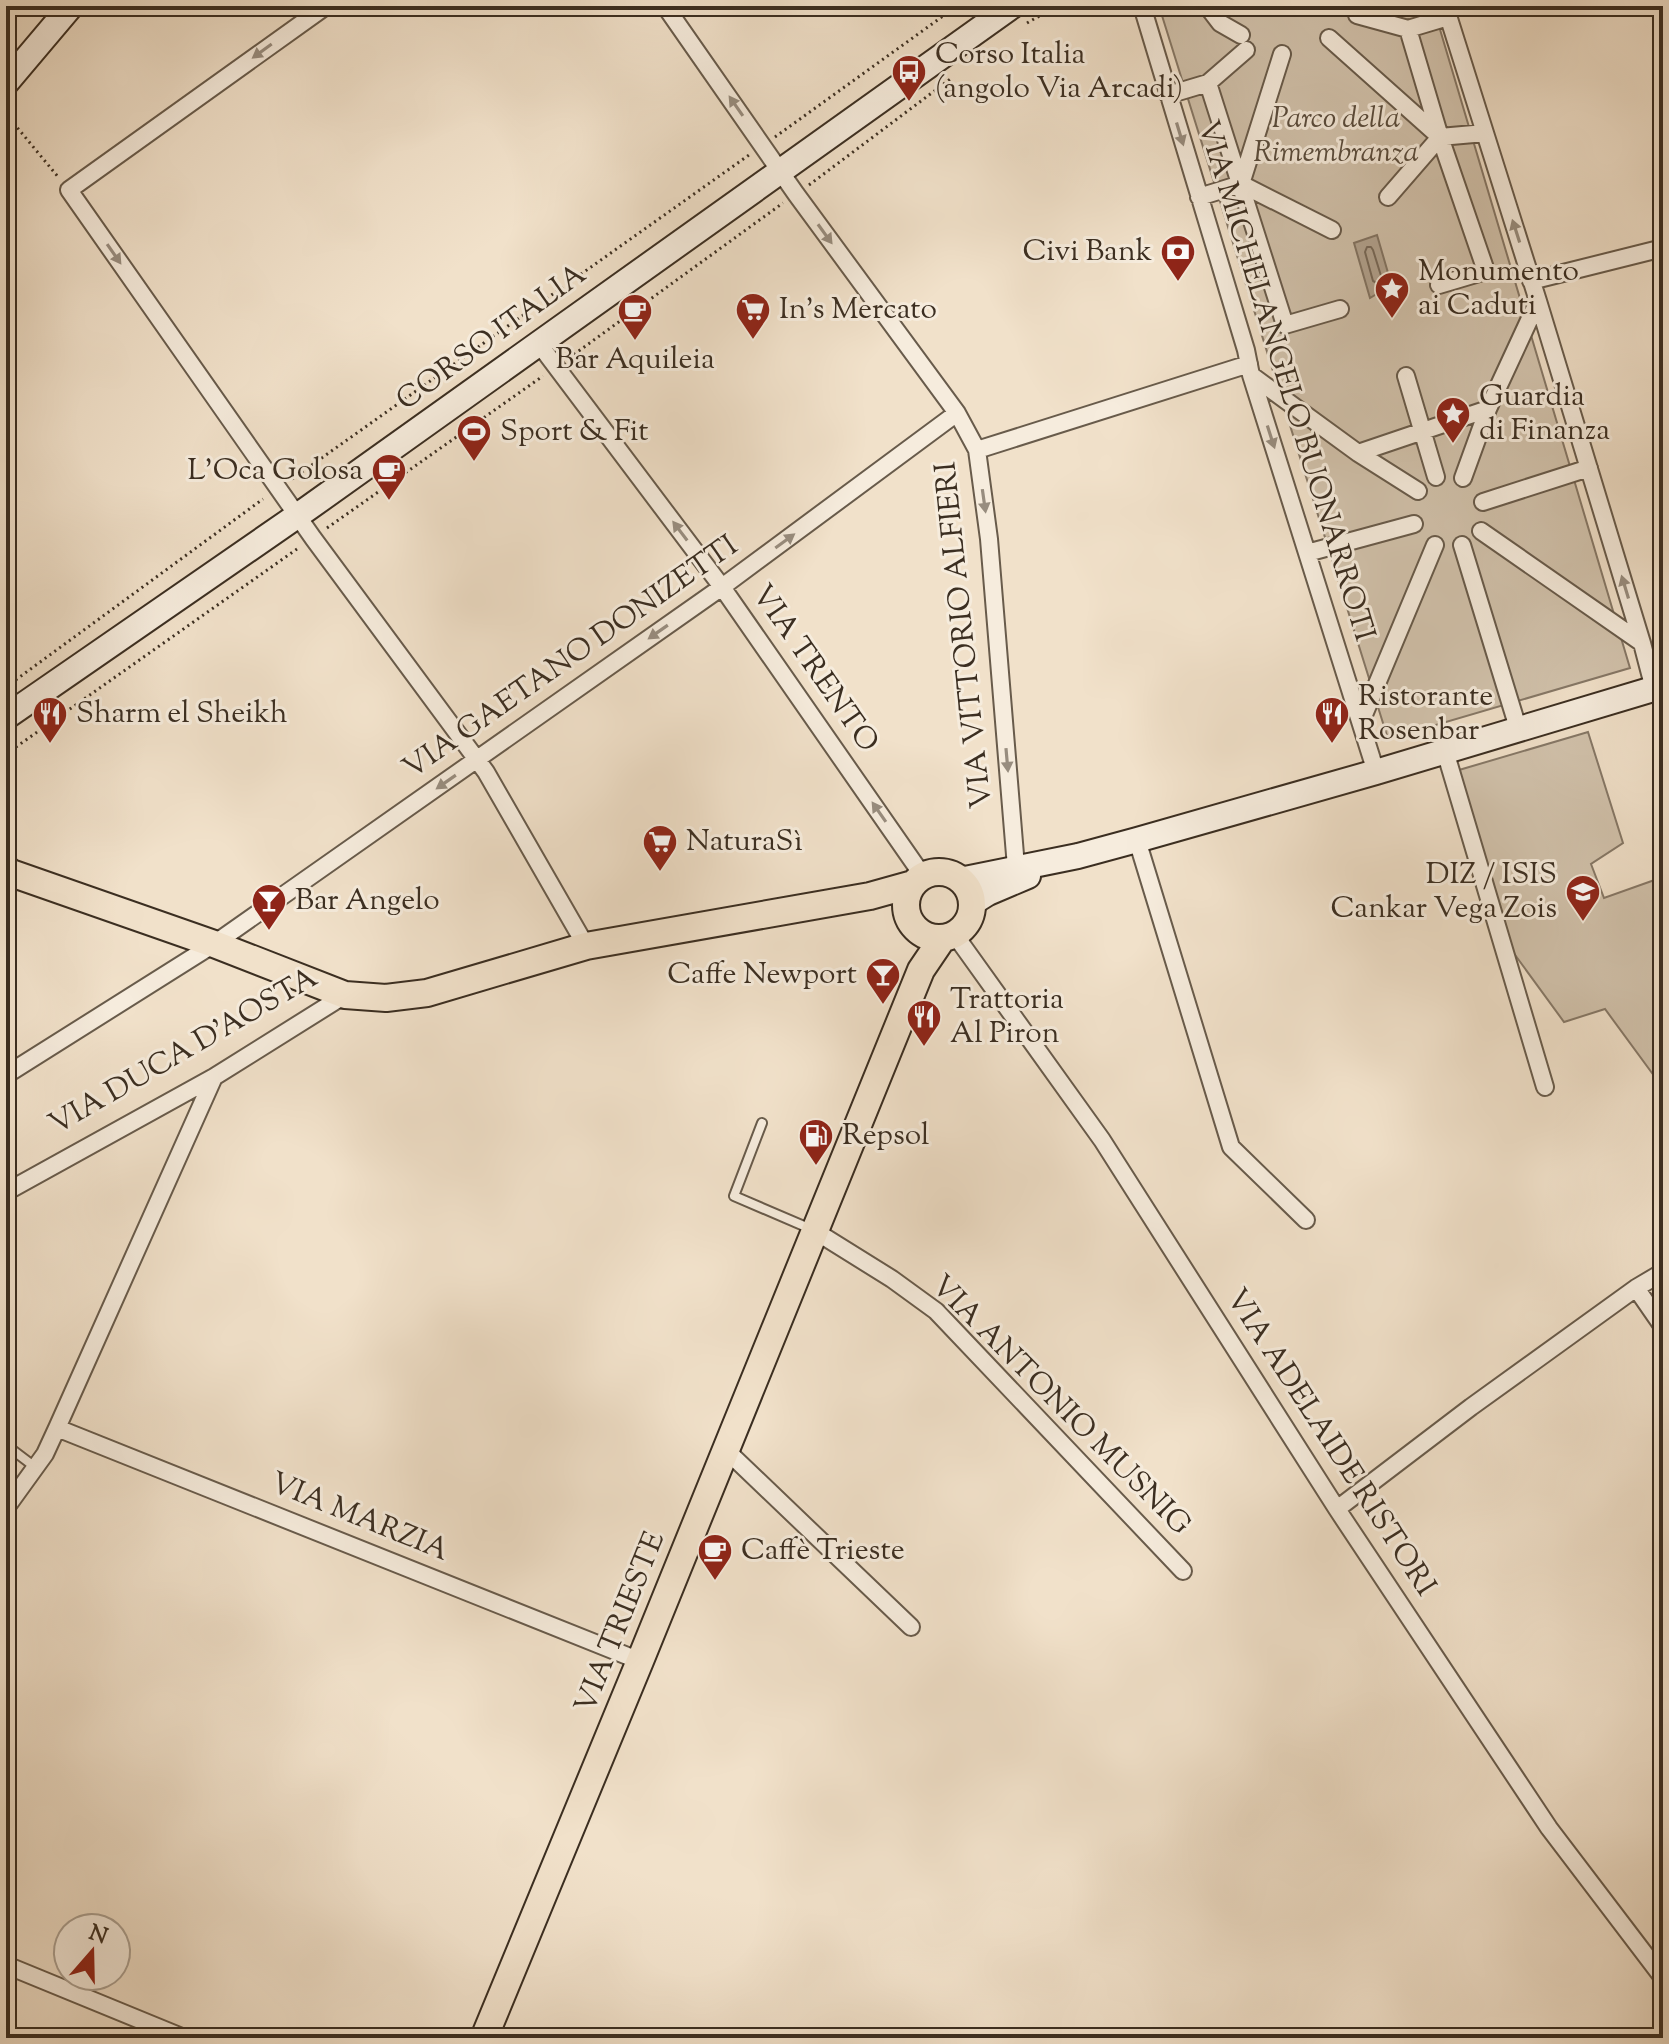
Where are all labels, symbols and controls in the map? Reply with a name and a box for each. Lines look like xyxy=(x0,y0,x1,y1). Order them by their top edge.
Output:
place label: Corso Italia (angolo Via Arcadi) xyxy=(935,34,1183,111)
one-way arrow xyxy=(252,43,273,59)
bus stop icon: Corso Italia (angolo Via Arcadi) xyxy=(890,53,928,103)
one-way arrow xyxy=(729,96,744,117)
park label: Parco della Rimembranza xyxy=(1253,98,1419,175)
street label: VIA MICHELANGELO BUONARROTI xyxy=(1185,115,1385,647)
one-way arrow xyxy=(1174,123,1187,147)
one-way arrow xyxy=(1509,219,1521,243)
one-way arrow xyxy=(817,224,833,244)
place label: Civi Bank xyxy=(1022,231,1152,274)
bank icon: Civi Bank xyxy=(1159,233,1197,283)
one-way arrow xyxy=(106,243,121,264)
place label: Monumento ai Caduti xyxy=(1418,251,1579,328)
street label: CORSO ITALIA xyxy=(388,254,596,422)
place icon: Monumento ai Caduti xyxy=(1373,270,1411,320)
place label: In's Mercato xyxy=(779,289,937,332)
supermarket icon: In's Mercato xyxy=(734,291,772,341)
cafe icon: Bar Aquileia xyxy=(616,292,654,342)
place label: Bar Aquileia xyxy=(555,339,715,382)
place label: Guardia di Finanza xyxy=(1479,376,1610,453)
place icon: Guardia di Finanza xyxy=(1434,395,1472,445)
place label: Sport & Fit xyxy=(500,411,648,454)
sports icon: Sport & Fit xyxy=(455,413,493,463)
one-way arrow xyxy=(1265,425,1277,449)
place label: L'Oca Golosa xyxy=(188,450,363,493)
cafe icon: L'Oca Golosa xyxy=(370,452,408,502)
street label: VIA VITTORIO ALFIERI xyxy=(925,459,1005,810)
one-way arrow xyxy=(978,489,991,514)
one-way arrow xyxy=(672,521,688,541)
street label: VIA GAETANO DONIZETTI xyxy=(395,526,747,790)
one-way arrow xyxy=(774,533,795,549)
one-way arrow xyxy=(1618,574,1631,598)
street label: VIA TRENTO xyxy=(740,576,888,762)
one-way arrow xyxy=(648,624,669,639)
place label: Ristorante Rosenbar xyxy=(1358,676,1493,753)
place label: Sharm el Sheikh xyxy=(76,693,288,736)
restaurant icon: Sharm el Sheikh xyxy=(31,695,69,745)
restaurant icon: Ristorante Rosenbar xyxy=(1313,695,1351,745)
one-way arrow xyxy=(1001,748,1014,773)
one-way arrow xyxy=(435,774,456,789)
one-way arrow xyxy=(872,801,887,822)
place label: NaturaSì xyxy=(686,821,803,864)
supermarket icon: NaturaSì xyxy=(641,823,679,873)
place label: DIZ / ISIS Cankar Vega Zois xyxy=(1331,854,1557,931)
school or university icon: DIZ / ISIS Cankar Vega Zois xyxy=(1564,873,1602,923)
place label: Bar Angelo xyxy=(295,880,440,923)
bar icon: Bar Angelo xyxy=(250,882,288,932)
place label: Caffe Newport xyxy=(667,954,857,997)
bar icon: Caffe Newport xyxy=(864,956,902,1006)
street label: VIA DUCA D'AOSTA xyxy=(42,957,326,1147)
place label: Trattoria Al Piron xyxy=(950,979,1064,1056)
restaurant icon: Trattoria Al Piron xyxy=(905,998,943,1048)
place label: Repsol xyxy=(842,1115,929,1158)
fuel station icon: Repsol xyxy=(797,1117,835,1167)
street label: VIA ANTONIO MUSNIG xyxy=(920,1266,1200,1546)
street label: VIA ADELAIDE RISTORI xyxy=(1214,1281,1446,1605)
street label: VIA MARZIA xyxy=(263,1463,455,1573)
street label: VIA TRIESTE xyxy=(565,1526,677,1720)
place label: Caffè Trieste xyxy=(741,1530,905,1573)
cafe icon: Caffè Trieste xyxy=(696,1532,734,1582)
north arrow xyxy=(52,1912,132,1992)
text: N xyxy=(84,1918,112,1954)

